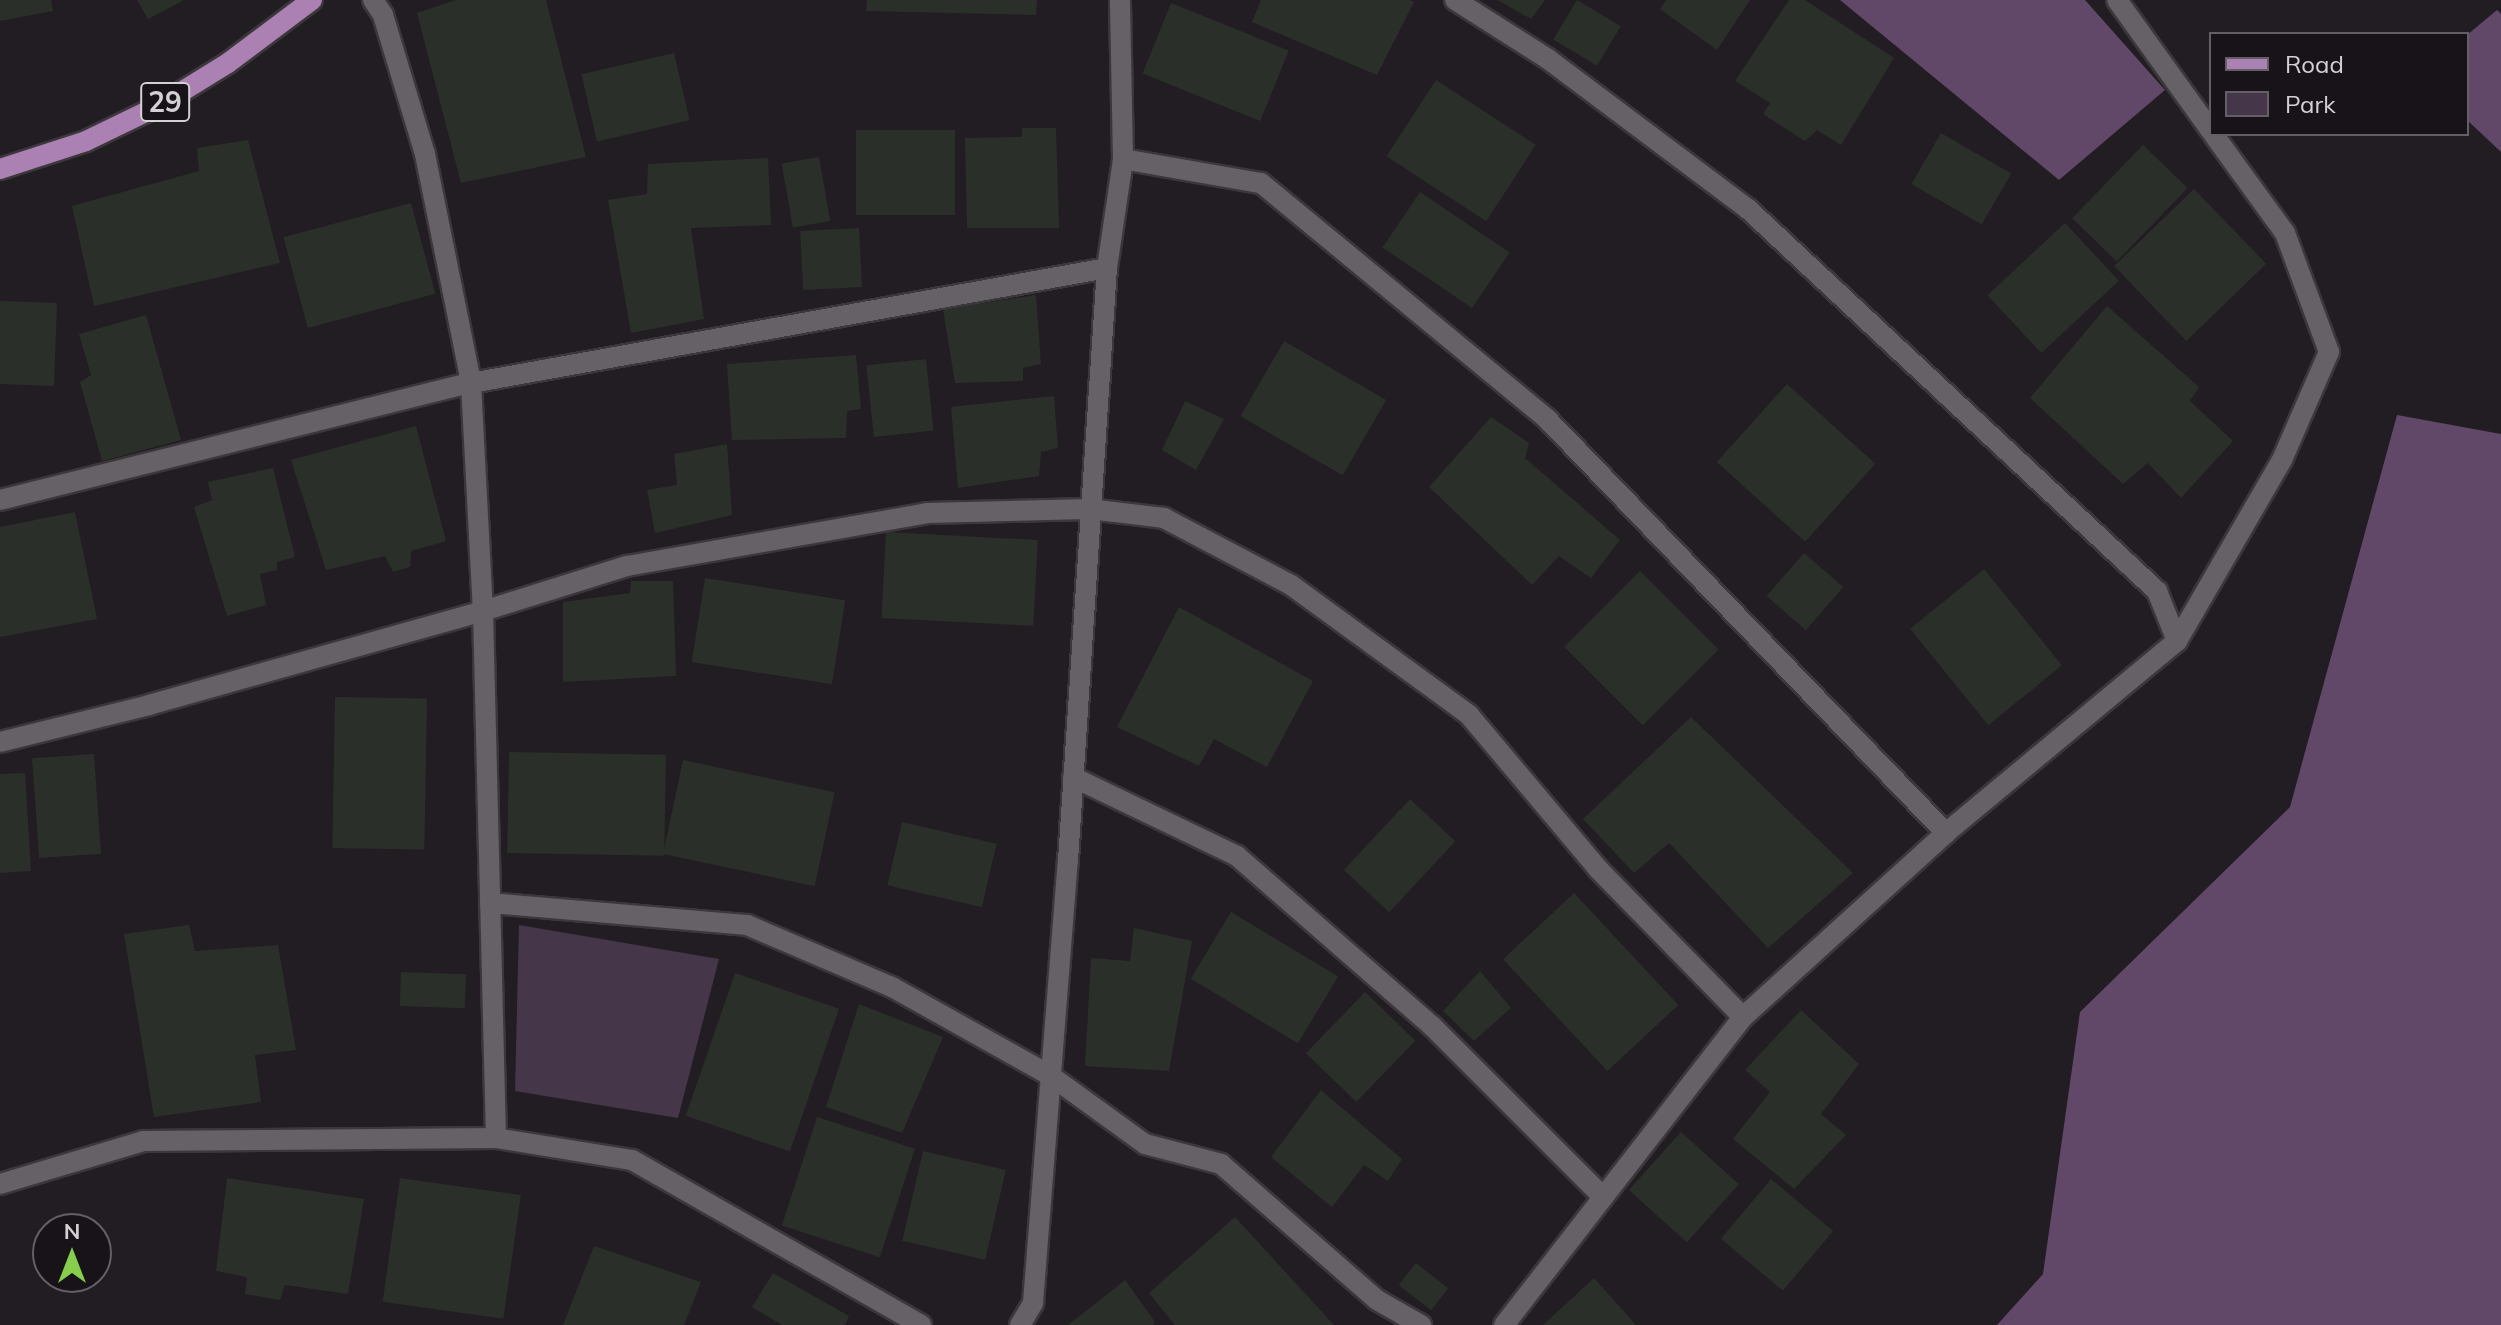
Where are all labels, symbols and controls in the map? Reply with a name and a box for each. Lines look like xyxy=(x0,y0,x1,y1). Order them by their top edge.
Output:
legend xyxy=(2209,32,2469,136)
text: Road xyxy=(2285,49,2344,79)
road number: 29 xyxy=(139,78,191,126)
text: Park xyxy=(2285,89,2336,119)
north arrow xyxy=(32,1213,112,1293)
text: N xyxy=(64,1217,80,1245)

